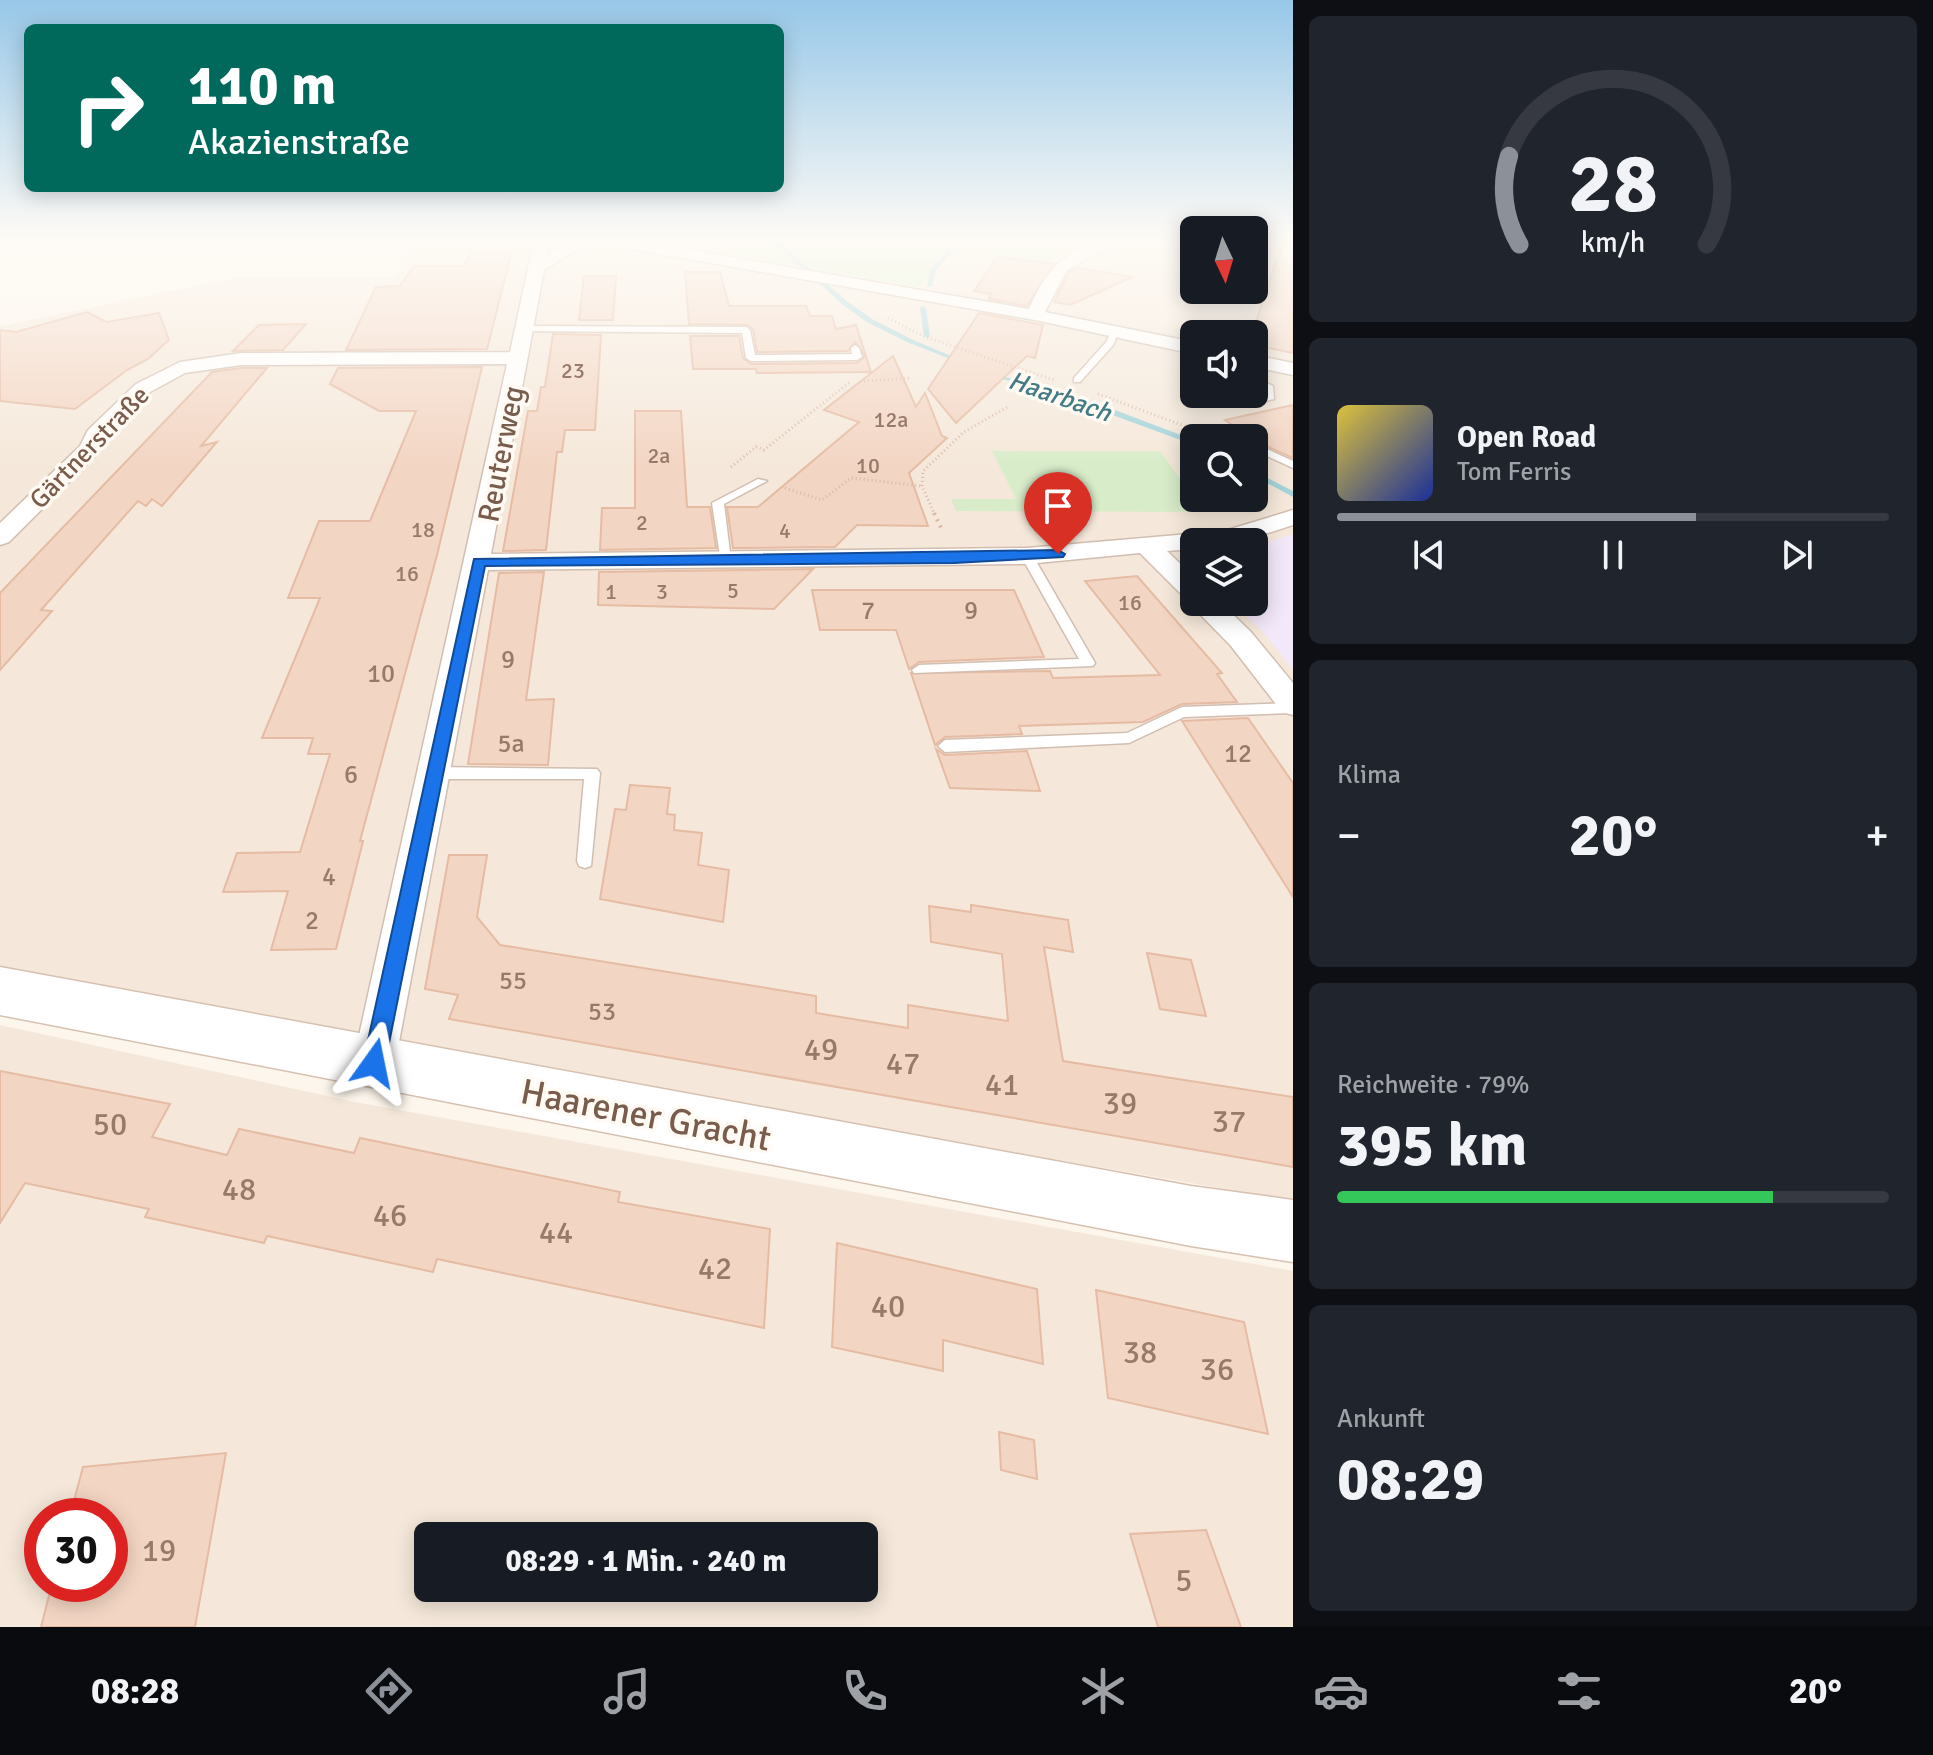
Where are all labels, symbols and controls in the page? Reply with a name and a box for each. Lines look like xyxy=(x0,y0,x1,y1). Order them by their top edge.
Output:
text: 110 m xyxy=(188,51,336,120)
icon: right xyxy=(56,56,160,160)
text: Akazienstraße xyxy=(188,120,410,165)
text: 28 xyxy=(1568,133,1658,235)
north arrow xyxy=(1180,216,1268,304)
map controls xyxy=(1180,216,1268,616)
text: km/h xyxy=(1581,225,1645,260)
button: sound xyxy=(1180,320,1268,408)
house number: 23 xyxy=(561,357,585,384)
water label: Haarbach xyxy=(1004,364,1116,430)
street label: Gärtnerstraße xyxy=(23,380,156,516)
street label: Reuterweg xyxy=(470,383,533,525)
house number: 12a xyxy=(874,406,908,433)
text: Open Road xyxy=(1457,419,1596,456)
button: search xyxy=(1180,424,1268,512)
house number: 2a xyxy=(647,442,671,469)
house number: 10 xyxy=(856,452,880,479)
text: Tom Ferris xyxy=(1457,456,1571,488)
pin xyxy=(1024,472,1092,554)
icon: arrive xyxy=(1036,484,1080,528)
house number: 2 xyxy=(636,509,648,536)
house number: 18 xyxy=(411,516,435,543)
house number: 4 xyxy=(779,517,791,544)
button: layers xyxy=(1180,528,1268,616)
icon: previous xyxy=(1407,533,1451,577)
icon: pause xyxy=(1591,533,1635,577)
icon: next xyxy=(1775,533,1819,577)
house number: 16 xyxy=(395,560,419,587)
house number: 5 xyxy=(727,577,739,604)
house number: 1 xyxy=(605,578,617,605)
house number: 3 xyxy=(656,578,668,605)
house number: 16 xyxy=(1118,589,1142,616)
house number: 7 xyxy=(861,595,875,627)
house number: 9 xyxy=(964,595,978,627)
house number: 9 xyxy=(501,644,515,676)
house number: 10 xyxy=(367,658,395,690)
house number: 5a xyxy=(497,728,525,760)
house number: 12 xyxy=(1224,738,1252,770)
house number: 6 xyxy=(344,759,358,791)
text: Klima xyxy=(1337,759,1401,791)
text: 20° xyxy=(1569,799,1657,873)
text: − xyxy=(1337,809,1361,863)
text: + xyxy=(1865,809,1889,863)
house number: 4 xyxy=(322,861,336,893)
house number: 2 xyxy=(305,905,319,937)
house number: 55 xyxy=(499,965,527,997)
house number: 53 xyxy=(588,996,616,1028)
position arrow xyxy=(332,1021,416,1105)
house number: 49 xyxy=(804,1030,838,1069)
house number: 47 xyxy=(886,1044,920,1083)
house number: 41 xyxy=(985,1065,1019,1104)
street label: Haarener Gracht xyxy=(517,1069,774,1162)
text: Reichweite · 79% xyxy=(1337,1069,1530,1101)
house number: 39 xyxy=(1103,1084,1137,1123)
house number: 37 xyxy=(1212,1102,1246,1141)
house number: 50 xyxy=(93,1105,127,1144)
text: 395 km xyxy=(1337,1109,1527,1183)
house number: 48 xyxy=(222,1170,256,1209)
house number: 46 xyxy=(373,1196,407,1235)
house number: 44 xyxy=(539,1213,573,1252)
house number: 42 xyxy=(698,1249,732,1288)
house number: 40 xyxy=(871,1287,905,1326)
house number: 38 xyxy=(1123,1333,1157,1372)
house number: 36 xyxy=(1200,1350,1234,1389)
text: Ankunft xyxy=(1337,1403,1425,1435)
text: 08:29 xyxy=(1337,1443,1484,1517)
speed limit sign: 30 xyxy=(24,1498,128,1602)
house number: 19 xyxy=(142,1531,176,1570)
text: 08:29 · 1 Min. · 240 m xyxy=(505,1543,787,1580)
house number: 5 xyxy=(1175,1561,1193,1600)
icon: directions xyxy=(361,1663,417,1719)
icon: music xyxy=(599,1663,655,1719)
icon: phone xyxy=(837,1663,893,1719)
icon: climate xyxy=(1075,1663,1131,1719)
icon: car xyxy=(1313,1663,1369,1719)
icon: filters xyxy=(1551,1663,1607,1719)
text: 08:28 xyxy=(91,1669,179,1714)
text: 20° xyxy=(1789,1669,1842,1714)

